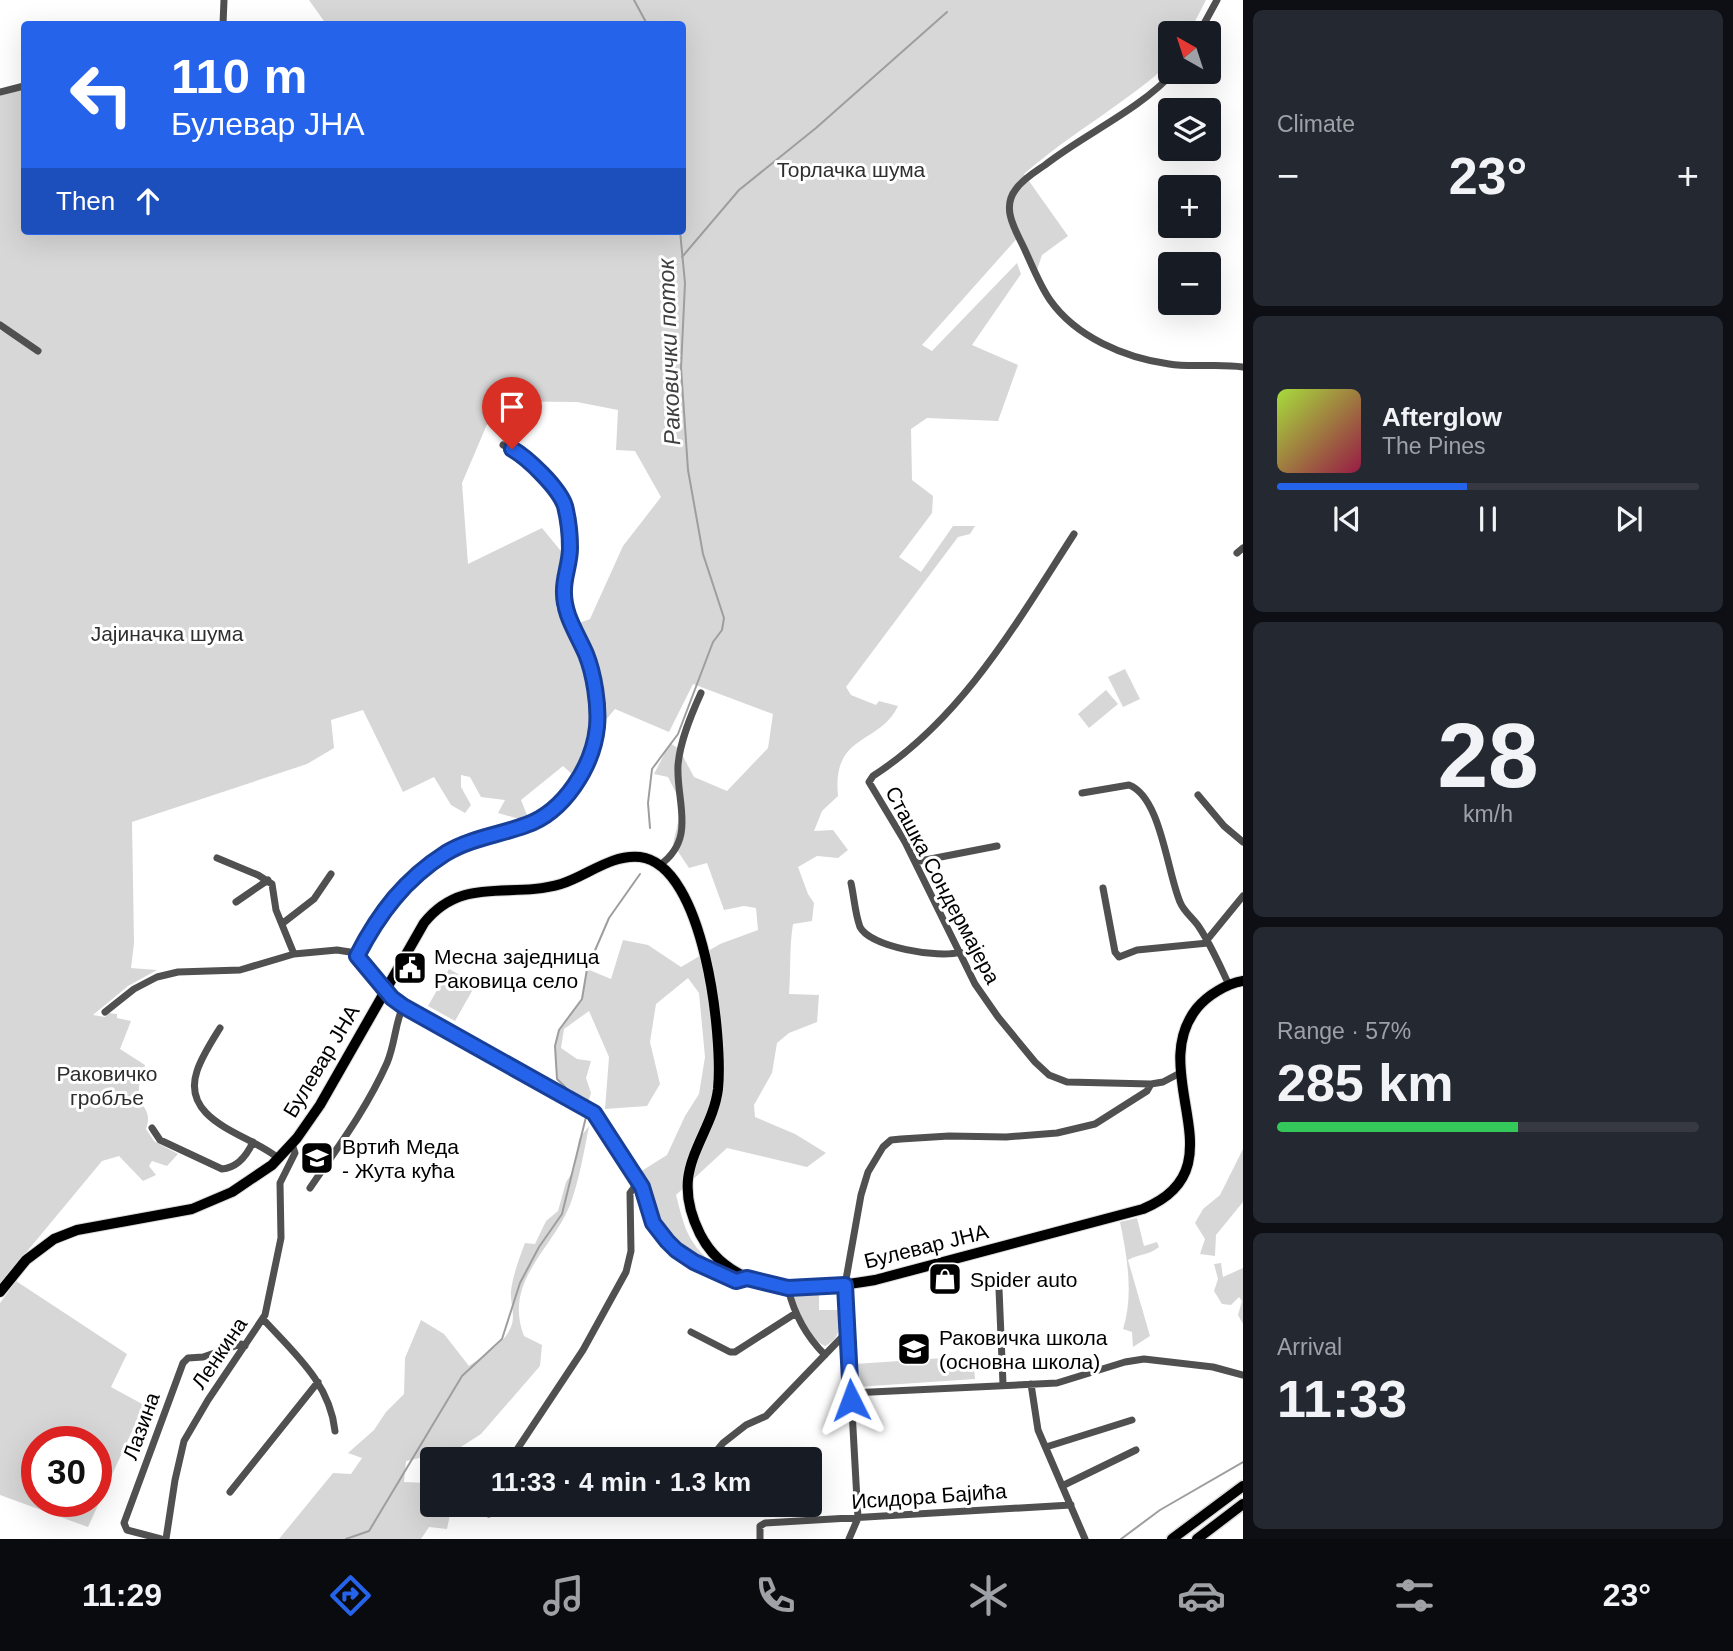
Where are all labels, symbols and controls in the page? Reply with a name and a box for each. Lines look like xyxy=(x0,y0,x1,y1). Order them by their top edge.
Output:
north arrow xyxy=(1158,21,1222,84)
map controls xyxy=(1158,21,1221,315)
icon: left xyxy=(56,49,147,140)
text: 110 m xyxy=(171,49,307,103)
button: layers xyxy=(1158,98,1221,161)
text: Булевар ЈНА xyxy=(171,106,365,142)
text: Climate xyxy=(1277,111,1355,137)
text: 23° xyxy=(1449,147,1527,205)
text: − xyxy=(1277,155,1299,197)
text: + xyxy=(1677,155,1699,197)
park label: Торлачка шума xyxy=(777,158,926,181)
button: + xyxy=(1158,175,1221,238)
icon: ahead xyxy=(129,182,167,220)
text: Then xyxy=(56,186,115,216)
button: − xyxy=(1158,252,1221,315)
water label: Раковички поток xyxy=(653,257,685,446)
pin xyxy=(482,377,542,449)
icon: arrive xyxy=(493,388,531,426)
text: Afterglow xyxy=(1382,402,1502,432)
text: The Pines xyxy=(1382,433,1486,459)
icon: previous xyxy=(1328,500,1366,538)
icon: pause xyxy=(1469,500,1507,538)
icon: next xyxy=(1610,500,1648,538)
park label: Јајиначка шума xyxy=(91,622,244,645)
text: 28 xyxy=(1437,705,1539,806)
street label: Сташка Сондермајера xyxy=(881,782,1005,988)
text: km/h xyxy=(1463,801,1513,827)
place label: Месна заједница Раковица село xyxy=(434,945,600,992)
public building icon: Месна заједница Раковица село xyxy=(391,949,429,987)
street label: Булевар ЈНА xyxy=(278,1001,364,1121)
text: Range · 57% xyxy=(1277,1018,1411,1044)
text: 285 km xyxy=(1277,1054,1453,1112)
park label: Раковичко гробље xyxy=(56,1062,158,1109)
place label: Вртић Меда - Жута кућа xyxy=(342,1135,459,1182)
school or university icon: Вртић Меда - Жута кућа xyxy=(298,1139,336,1177)
street label: Булевар ЈНА xyxy=(862,1219,990,1273)
shop icon: Spider auto xyxy=(926,1260,964,1298)
place label: Spider auto xyxy=(970,1268,1077,1291)
street label: Ленкина xyxy=(187,1313,251,1393)
place label: Раковичка школа (основна школа) xyxy=(939,1326,1108,1373)
school or university icon: Раковичка школа (основна школа) xyxy=(895,1330,933,1368)
text: Arrival xyxy=(1277,1334,1342,1360)
position arrow xyxy=(814,1363,888,1437)
text: 11:33 xyxy=(1277,1370,1407,1428)
street label: Лазина xyxy=(118,1389,164,1463)
speed limit sign: 30 xyxy=(21,1426,112,1517)
text: 11:33 · 4 min · 1.3 km xyxy=(491,1467,751,1497)
street label: Исидора Бајића xyxy=(851,1479,1008,1513)
icon: directions xyxy=(326,1571,375,1620)
icon: music xyxy=(539,1571,588,1620)
icon: phone xyxy=(751,1571,800,1620)
icon: climate xyxy=(964,1571,1013,1620)
icon: car xyxy=(1177,1571,1226,1620)
icon: filters xyxy=(1390,1571,1439,1620)
text: 11:29 xyxy=(82,1577,162,1613)
text: 23° xyxy=(1603,1577,1651,1613)

